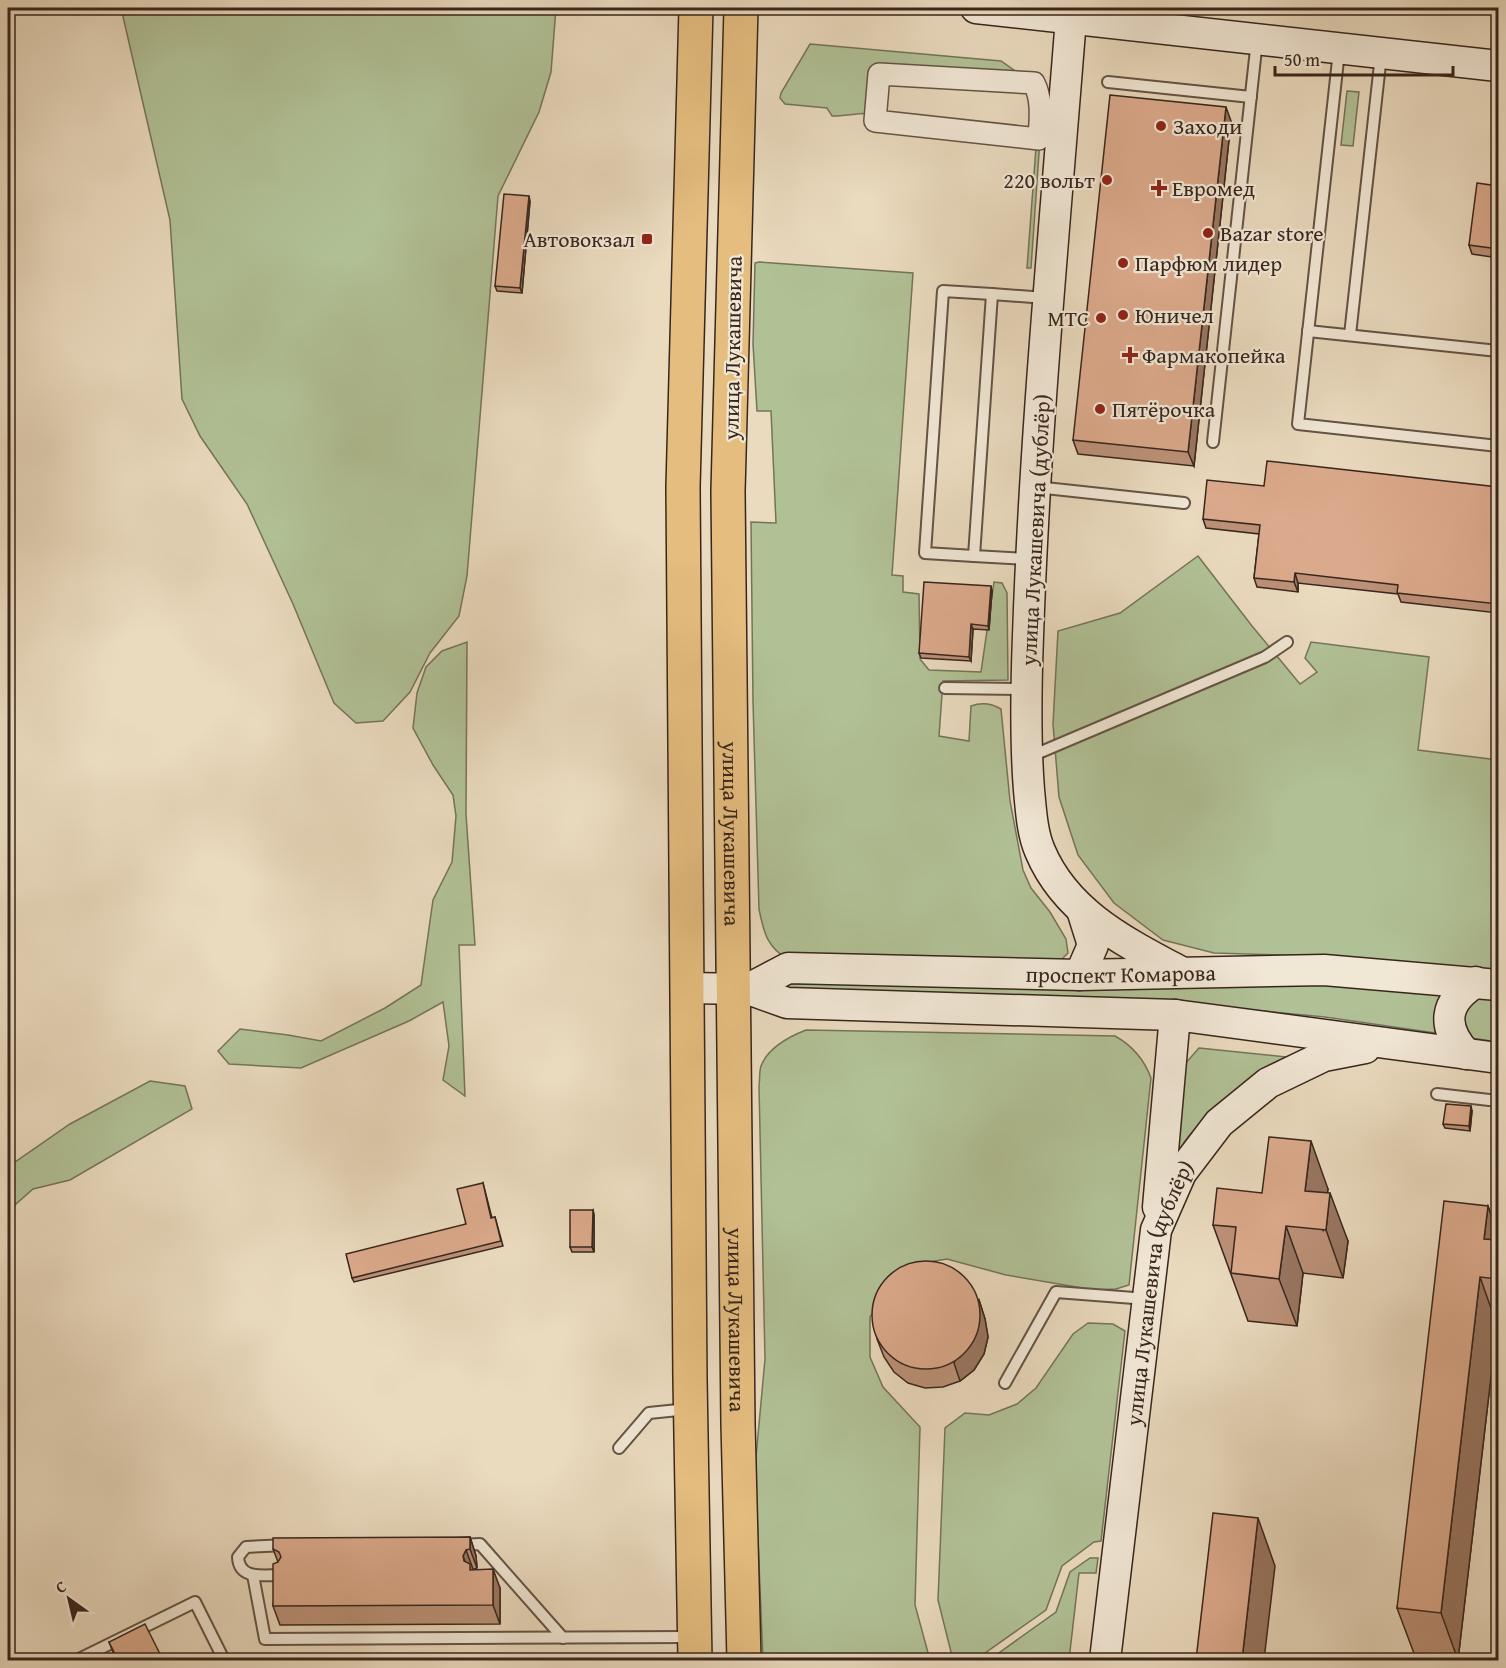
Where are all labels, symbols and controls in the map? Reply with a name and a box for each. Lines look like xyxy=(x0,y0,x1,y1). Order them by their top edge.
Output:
scale bar xyxy=(1275,39,1454,77)
text: 50 m xyxy=(1284,46,1320,73)
place label: Заходи xyxy=(1173,110,1242,142)
marker: Заходи xyxy=(1154,119,1168,133)
place label: 220 вольт xyxy=(1003,164,1095,196)
place label: Евромед xyxy=(1172,172,1255,204)
marker: 220 вольт xyxy=(1100,173,1114,187)
marker: Евромед xyxy=(1150,179,1168,197)
place label: Bazar store xyxy=(1220,217,1324,249)
place label: Автовокзал xyxy=(523,223,635,255)
marker: Bazar store xyxy=(1201,226,1215,240)
marker: Автовокзал xyxy=(640,232,654,246)
place label: Парфюм лидер xyxy=(1135,247,1282,279)
street label: улица Лукашевича xyxy=(714,255,750,441)
marker: Парфюм лидер xyxy=(1116,256,1130,270)
place label: Юничел xyxy=(1135,299,1214,331)
place label: МТС xyxy=(1047,302,1089,334)
marker: Юничел xyxy=(1116,308,1130,322)
marker: МТС xyxy=(1094,311,1108,325)
place label: Фармакопейка xyxy=(1142,339,1286,371)
marker: Фармакопейка xyxy=(1123,348,1137,362)
street label: улица Лукашевича (дублёр) xyxy=(1012,393,1058,668)
place label: Пятёрочка xyxy=(1112,393,1216,425)
marker: Пятёрочка xyxy=(1093,402,1107,416)
street label: улица Лукашевича xyxy=(715,740,749,927)
street label: проспект Комарова xyxy=(1025,956,1217,991)
street label: улица Лукашевича (дублёр) xyxy=(1117,1153,1202,1429)
street label: улица Лукашевича xyxy=(720,1226,754,1413)
north arrow xyxy=(39,1569,99,1629)
text: С xyxy=(50,1574,71,1599)

